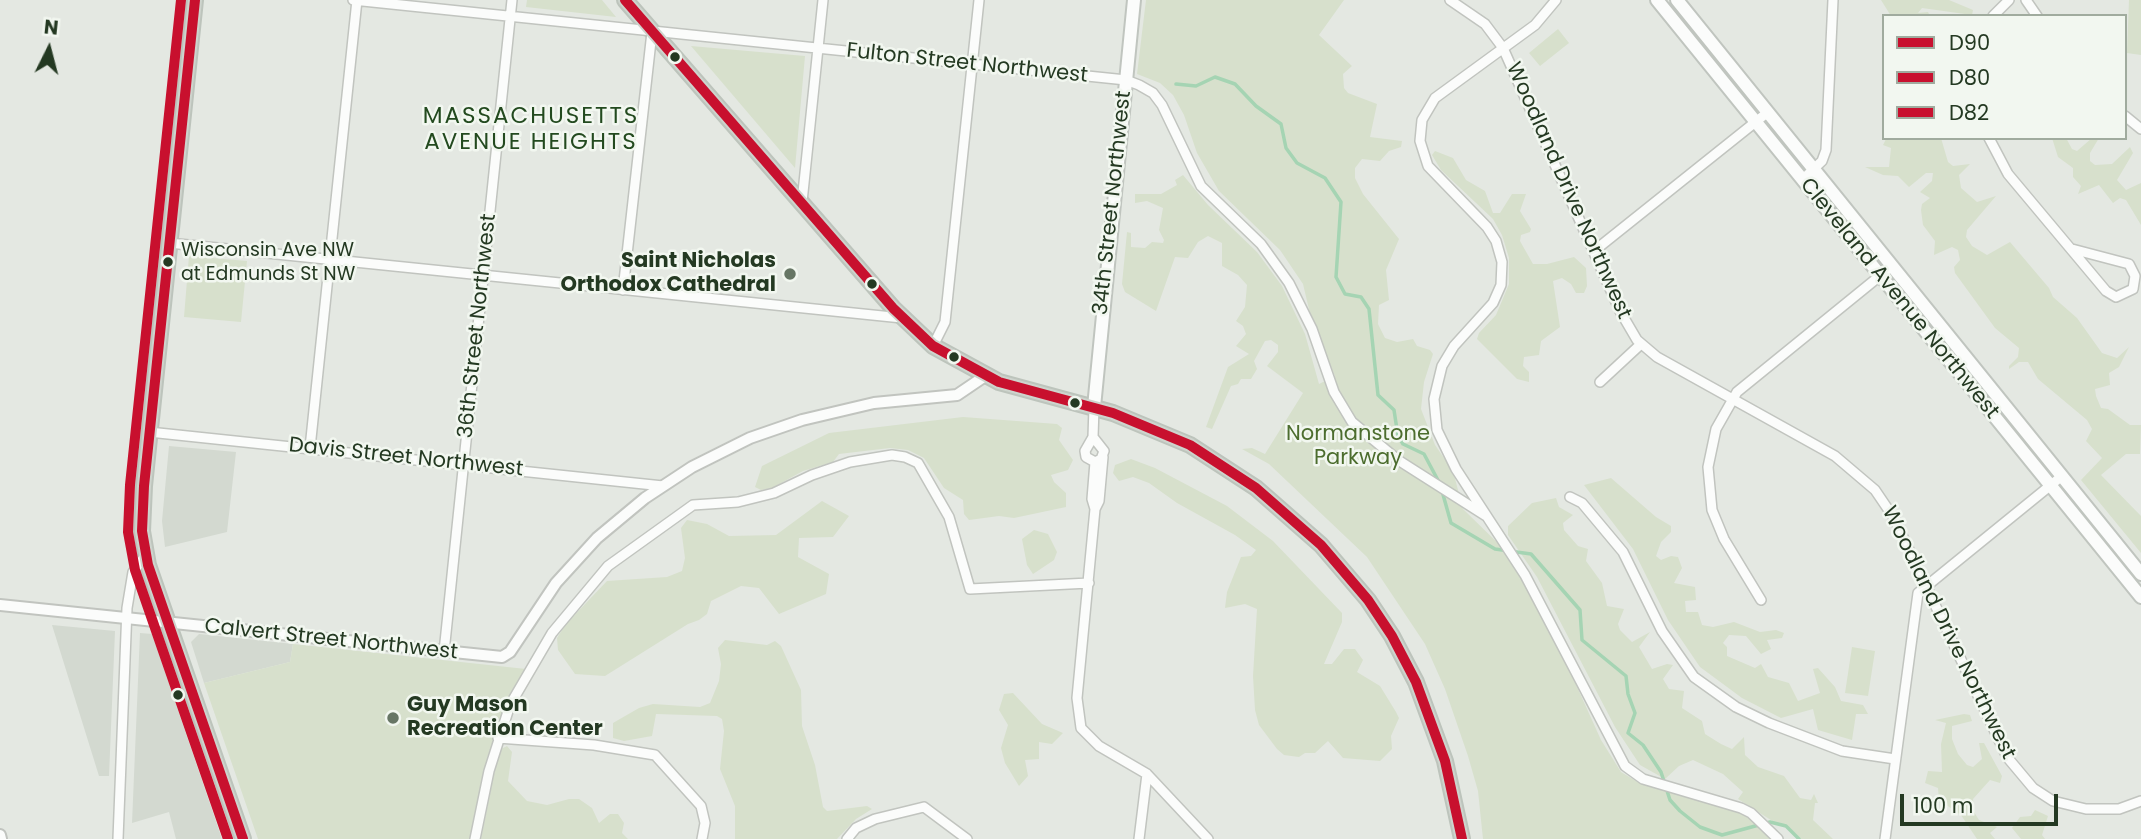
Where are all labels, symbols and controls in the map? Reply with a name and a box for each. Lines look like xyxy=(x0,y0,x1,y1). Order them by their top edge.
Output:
text: N xyxy=(43,13,60,42)
north arrow xyxy=(14,14,84,84)
legend xyxy=(1882,14,2127,140)
text: D90 xyxy=(1949,28,1990,57)
street label: Fulton Street Northwest xyxy=(845,39,1089,89)
unlabelled marker xyxy=(668,50,682,64)
street label: Woodland Drive Northwest xyxy=(1500,59,1636,323)
text: D80 xyxy=(1949,63,1990,92)
street label: 34th Street Northwest xyxy=(1089,90,1137,316)
text: D82 xyxy=(1949,98,1989,127)
district label: MASSACHUSETTS AVENUE HEIGHTS xyxy=(424,103,638,157)
street label: Cleveland Avenue Northwest xyxy=(1794,174,2004,424)
street label: 36th Street Northwest xyxy=(454,213,502,439)
place label: Wisconsin Ave NW at Edmunds St NW xyxy=(181,240,355,284)
place label: Saint Nicholas Orthodox Cathedral xyxy=(560,249,776,299)
marker: Wisconsin Ave NW at Edmunds St NW xyxy=(161,255,175,269)
marker: Saint Nicholas Orthodox Cathedral xyxy=(782,266,798,282)
unlabelled marker xyxy=(865,277,879,291)
unlabelled marker xyxy=(947,350,961,364)
unlabelled marker xyxy=(1068,396,1082,410)
park label: Normanstone Parkway xyxy=(1286,422,1430,472)
street label: Davis Street Northwest xyxy=(288,433,524,483)
street label: Woodland Drive Northwest xyxy=(1876,502,2020,764)
street label: Calvert Street Northwest xyxy=(203,614,459,666)
unlabelled marker xyxy=(171,688,185,702)
place label: Guy Mason Recreation Center xyxy=(407,693,603,743)
marker: Guy Mason Recreation Center xyxy=(385,710,401,726)
scale bar xyxy=(1903,780,2060,824)
text: 100 m xyxy=(1913,791,1973,820)

